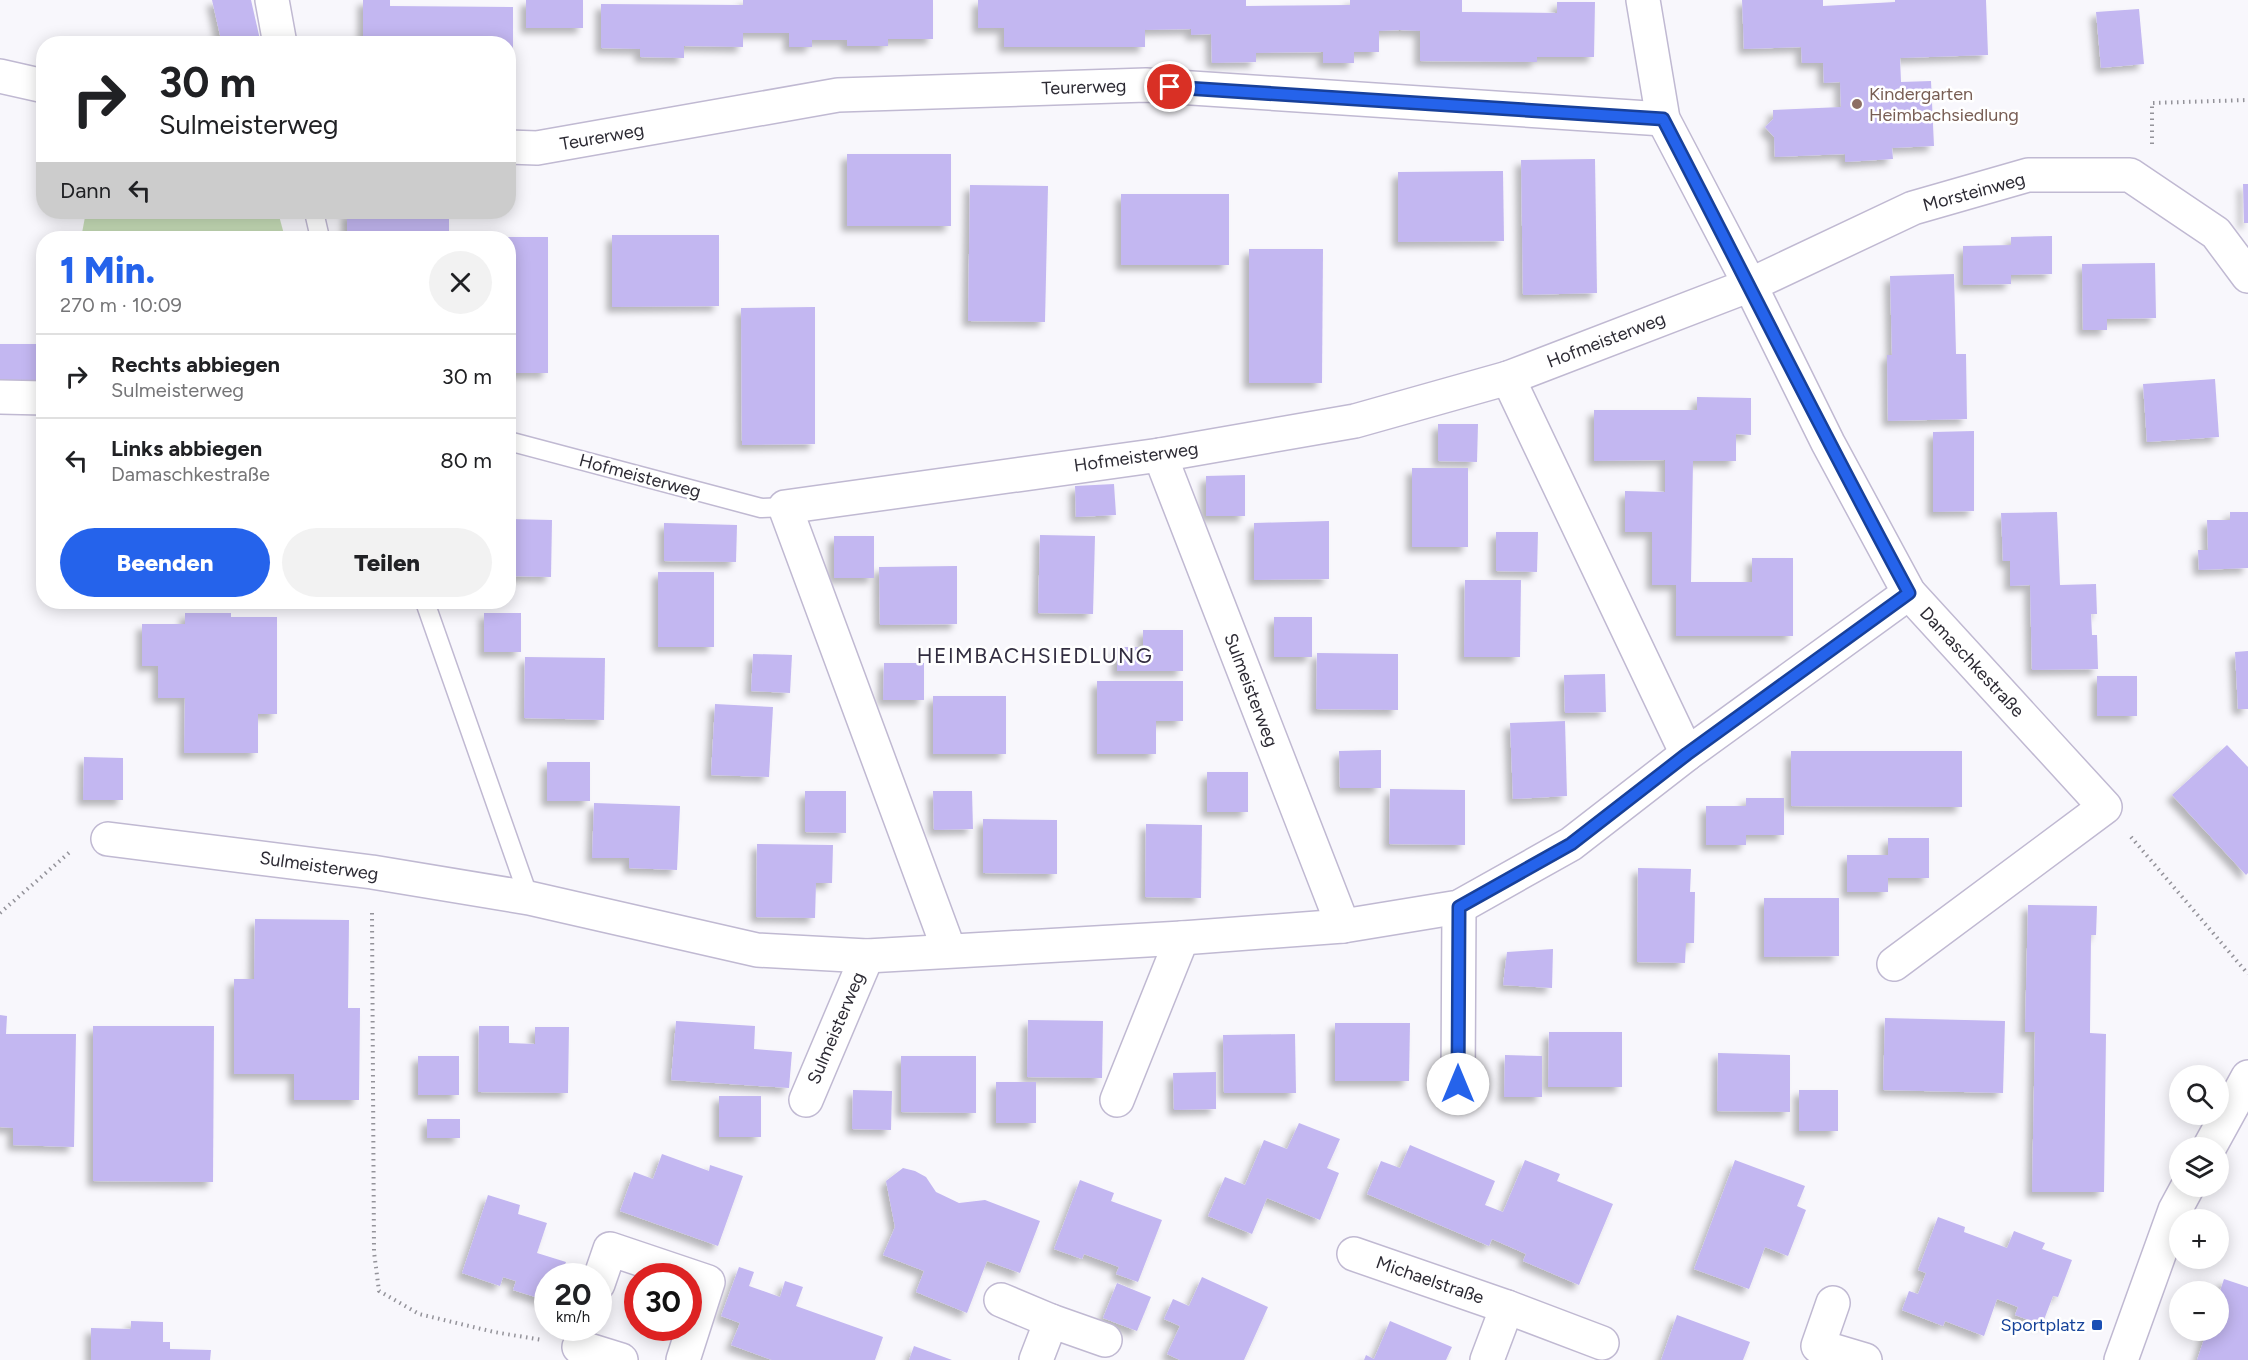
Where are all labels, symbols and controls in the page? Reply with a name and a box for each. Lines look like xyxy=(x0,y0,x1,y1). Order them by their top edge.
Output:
text: 30 m xyxy=(159,57,256,108)
icon: right xyxy=(60,60,138,138)
pin xyxy=(1144,61,1195,112)
icon: arrive xyxy=(1153,70,1186,103)
street label: Teurerweg xyxy=(1041,75,1127,99)
place label: Kindergarten Heimbachsiedlung xyxy=(1869,83,2019,126)
marker: Kindergarten Heimbachsiedlung xyxy=(1850,97,1864,111)
text: Sulmeisterweg xyxy=(159,108,339,141)
street label: Teurerweg xyxy=(558,119,646,155)
street label: Morsteinweg xyxy=(1920,168,2028,216)
icon: left xyxy=(123,174,156,207)
text: Dann xyxy=(60,177,111,204)
text: 1 Min. xyxy=(60,249,155,292)
button: close xyxy=(429,251,492,314)
text: 270 m · 10:09 xyxy=(60,293,182,317)
street label: Hofmeisterweg xyxy=(1544,307,1668,373)
text: Rechts abbiegen xyxy=(111,351,280,378)
icon: right xyxy=(60,360,93,393)
text: 30 m xyxy=(442,363,492,390)
text: Sulmeisterweg xyxy=(111,378,244,402)
text: Links abbiegen xyxy=(111,435,262,462)
street label: Hofmeisterweg xyxy=(1072,437,1200,477)
icon: left xyxy=(60,444,93,477)
text: 80 m xyxy=(440,447,492,474)
street label: Hofmeisterweg xyxy=(577,449,703,503)
text: Damaschkestraße xyxy=(111,462,270,486)
button: Beenden xyxy=(60,528,270,597)
button: Teilen xyxy=(282,528,492,597)
street label: Damaschkestraße xyxy=(1915,602,2029,722)
street label: Sulmeisterweg xyxy=(1219,630,1283,750)
district label: HEIMBACHSIEDLUNG xyxy=(917,643,1153,668)
street label: Sulmeisterweg xyxy=(258,847,380,885)
street label: Sulmeisterweg xyxy=(802,969,870,1087)
position arrow xyxy=(1426,1052,1490,1116)
map controls xyxy=(2169,1065,2229,1341)
button: search xyxy=(2169,1065,2229,1125)
button: layers xyxy=(2169,1137,2229,1197)
button: + xyxy=(2169,1209,2229,1269)
street label: Michaelstraße xyxy=(1373,1251,1487,1309)
speed limit sign: 30 xyxy=(624,1263,702,1341)
text: 20 xyxy=(555,1276,591,1313)
button: − xyxy=(2169,1281,2229,1341)
text: km/h xyxy=(556,1308,590,1326)
place label: Sportplatz xyxy=(2001,1314,2085,1336)
marker: Sportplatz xyxy=(2090,1318,2104,1332)

